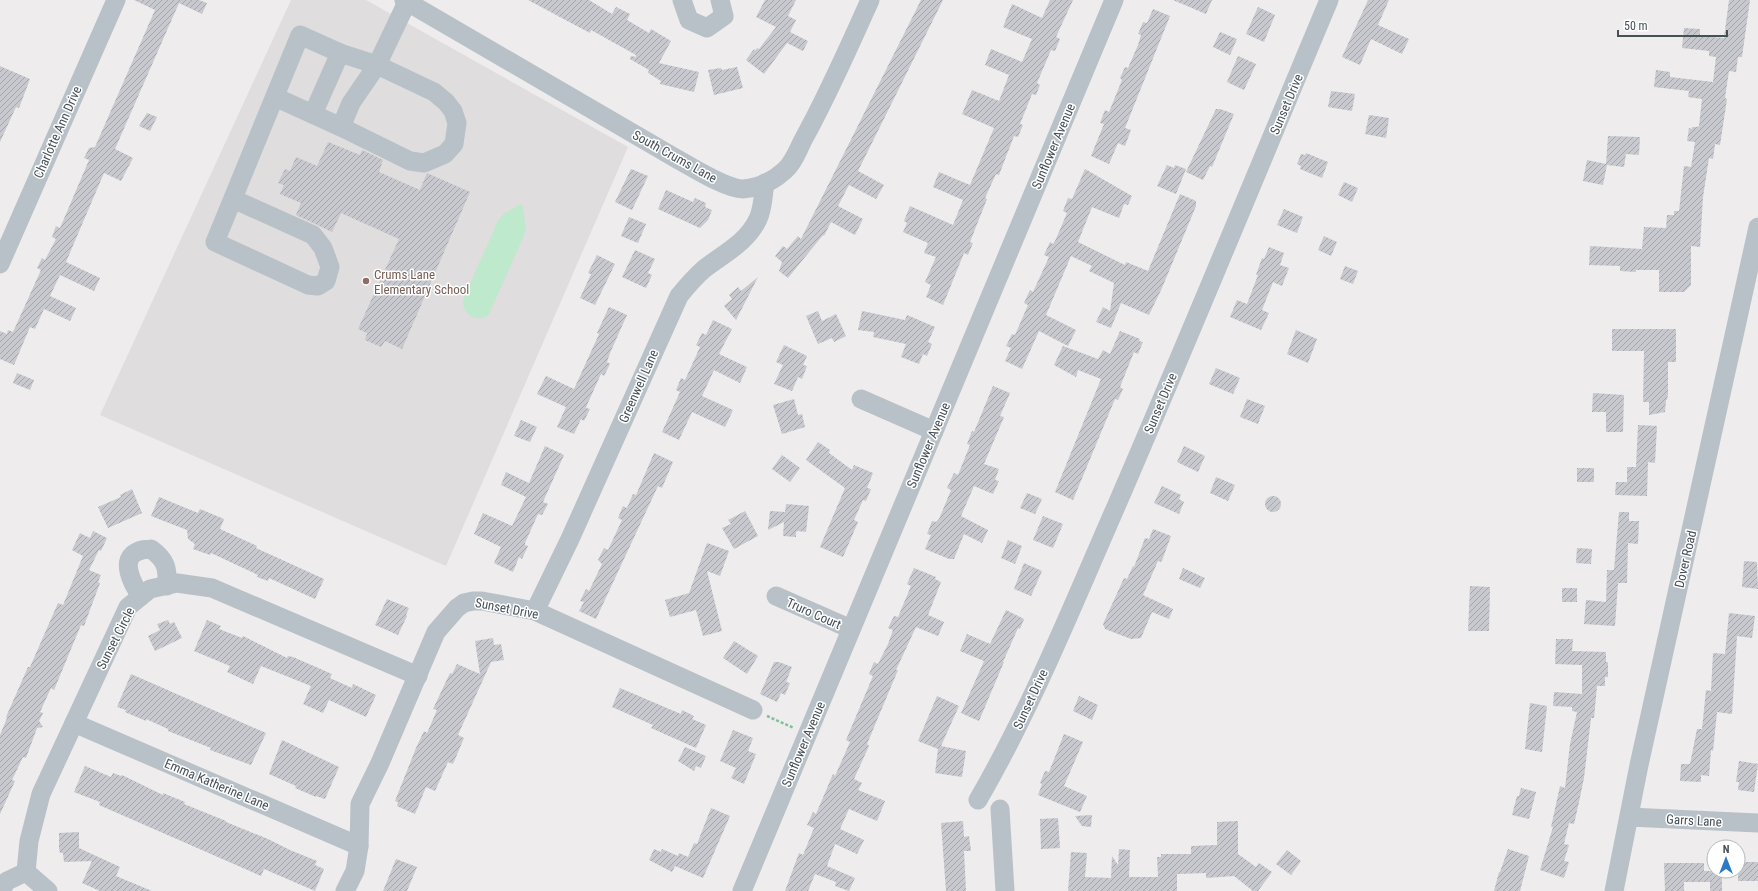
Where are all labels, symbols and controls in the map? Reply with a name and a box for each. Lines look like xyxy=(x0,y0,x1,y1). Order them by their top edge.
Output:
scale bar xyxy=(1618,12,1727,38)
text: 50 m xyxy=(1624,19,1648,33)
street label: Sunset Drive xyxy=(1267,72,1306,137)
street label: Charlotte Ann Drive xyxy=(30,84,84,181)
street label: Sunflower Avenue xyxy=(1029,101,1078,191)
street label: South Crums Lane xyxy=(630,127,719,186)
place label: Crums Lane Elementary School xyxy=(374,267,469,297)
marker: Crums Lane Elementary School xyxy=(361,276,371,286)
street label: Greenwell Lane xyxy=(616,347,661,425)
street label: Sunset Drive xyxy=(1141,371,1180,436)
street label: Sunflower Avenue xyxy=(904,400,953,490)
street label: Dover Road xyxy=(1672,529,1699,589)
street label: Sunset Drive xyxy=(474,595,540,622)
street label: Truro Court xyxy=(784,595,844,632)
street label: Sunset Circle xyxy=(93,605,137,672)
street label: Sunset Drive xyxy=(1010,667,1051,731)
street label: Sunflower Avenue xyxy=(779,699,828,789)
street label: Emma Katherine Lane xyxy=(162,756,271,813)
street label: Garrs Lane xyxy=(1666,812,1722,829)
north arrow xyxy=(1706,839,1746,879)
text: N xyxy=(1723,843,1730,856)

